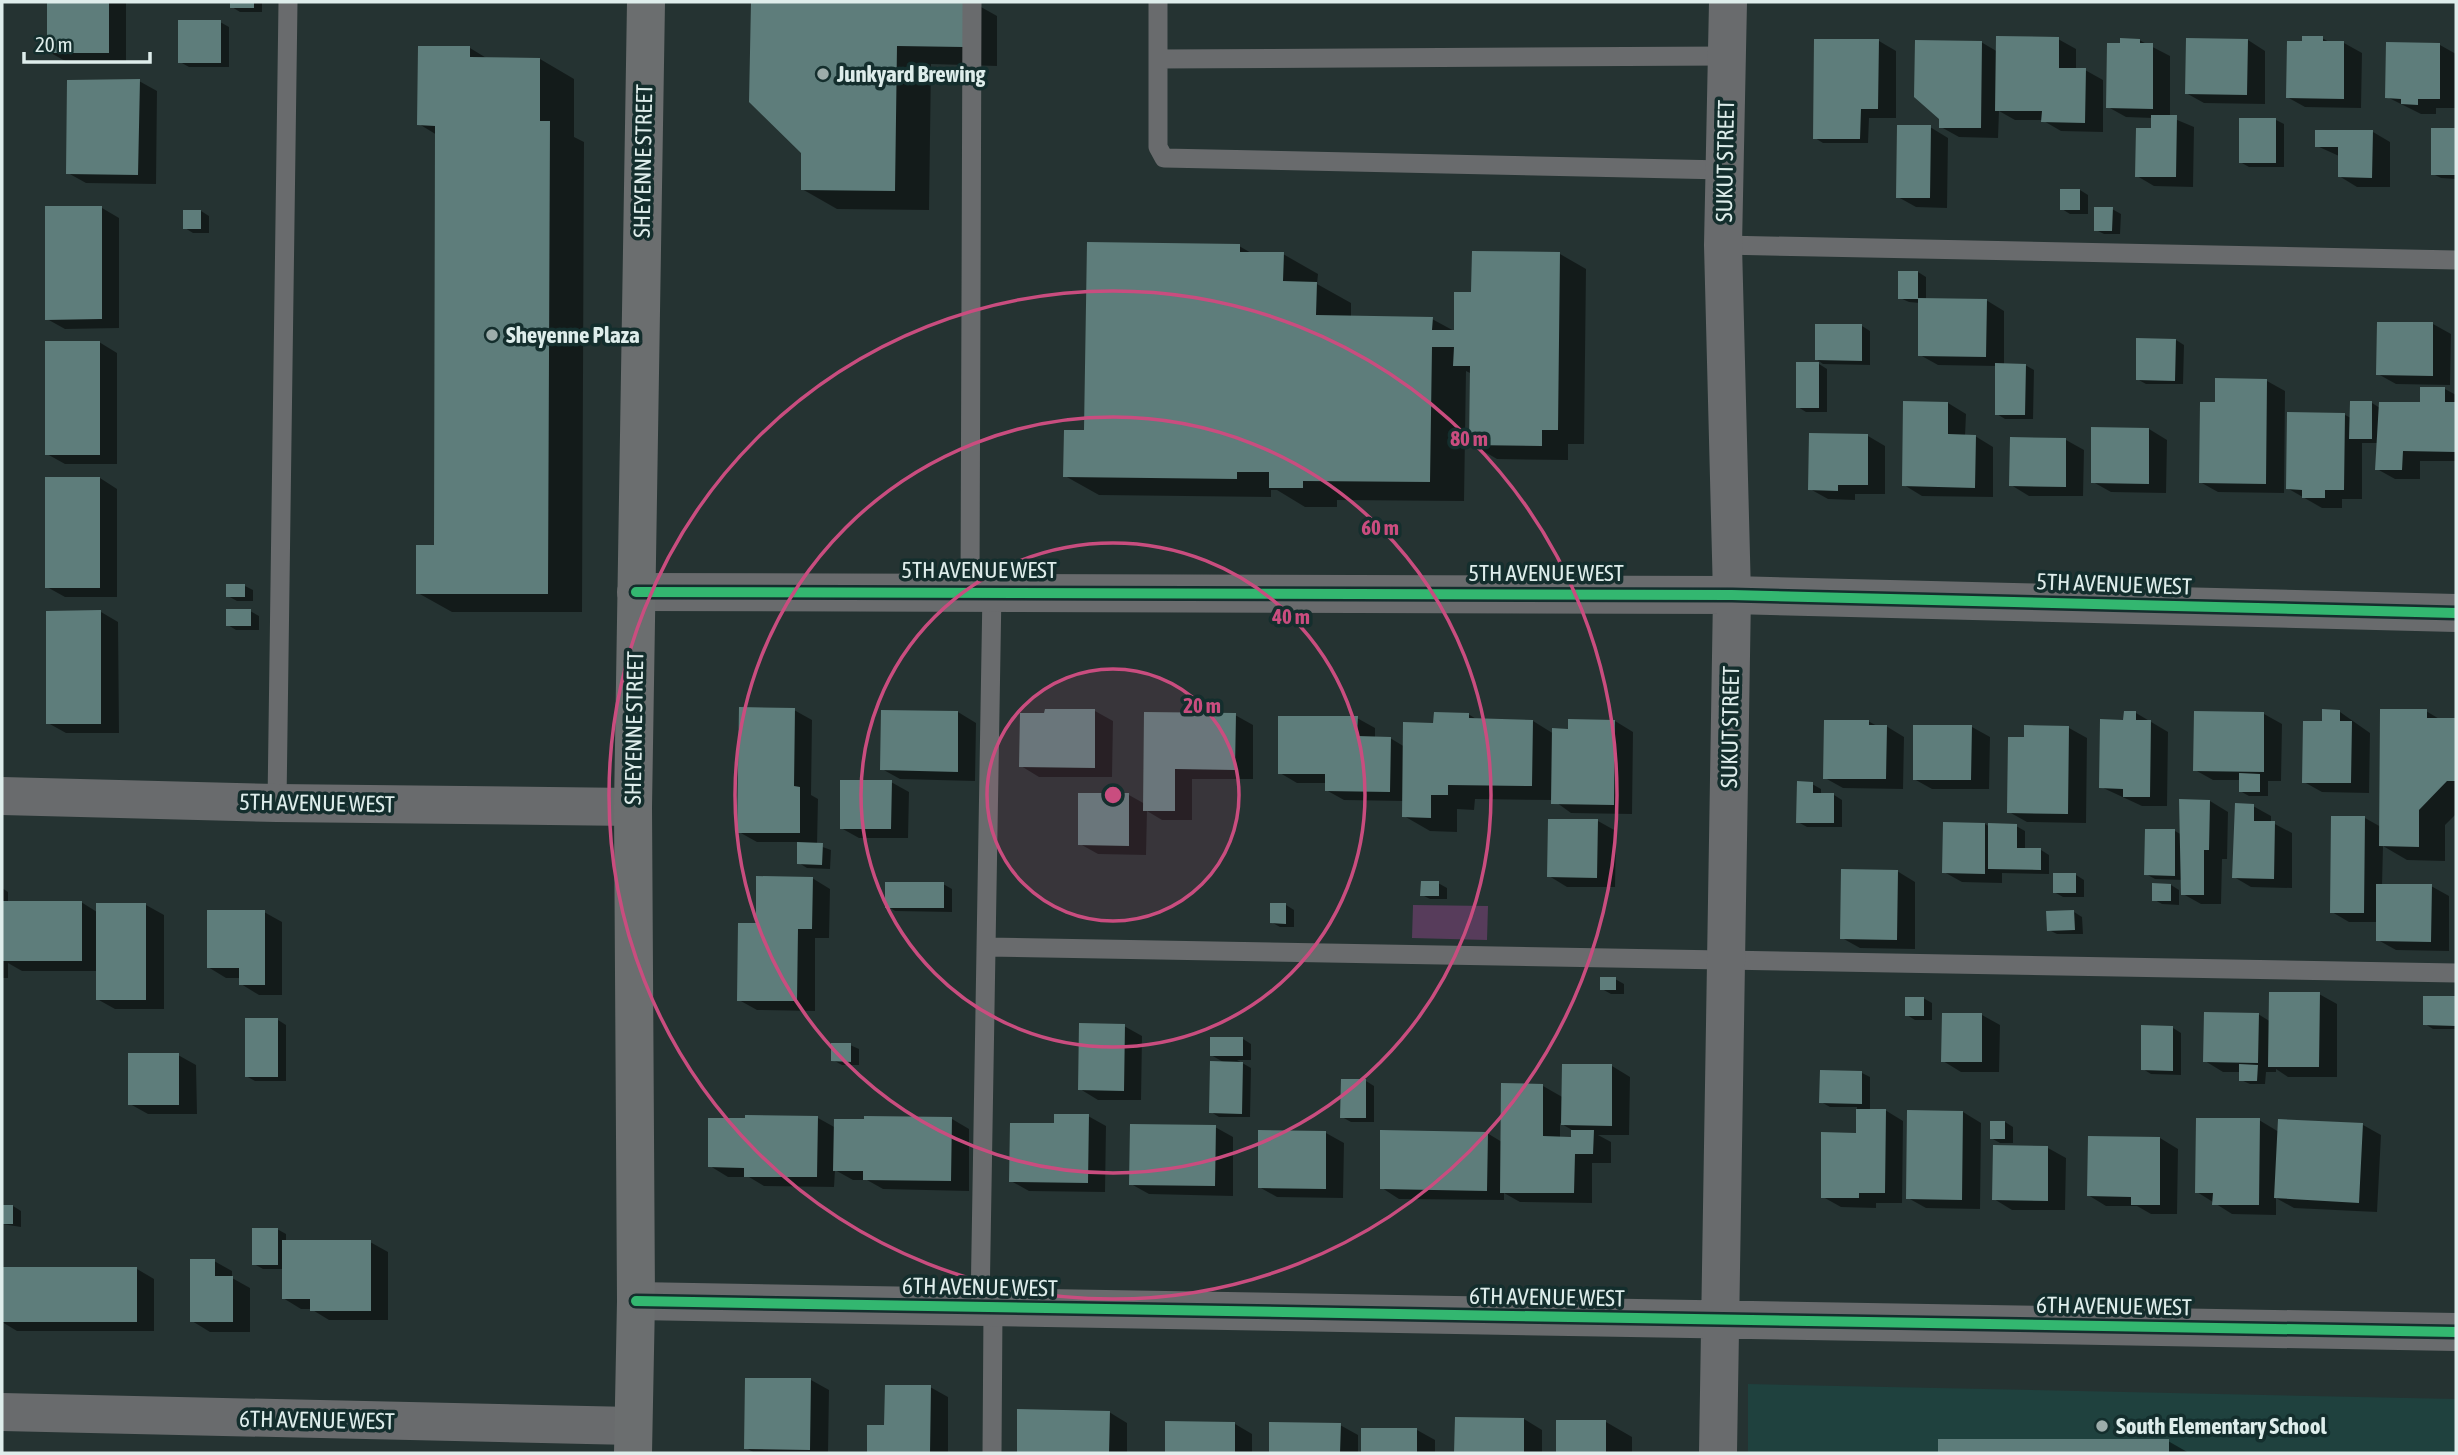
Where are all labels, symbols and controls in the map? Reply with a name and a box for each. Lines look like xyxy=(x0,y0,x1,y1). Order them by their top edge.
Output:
scale bar xyxy=(24,21,150,65)
text: 20 m xyxy=(35,32,73,56)
place label: Junkyard Brewing xyxy=(836,61,986,87)
marker: Junkyard Brewing xyxy=(815,66,831,82)
street label: SHEYENNE STREET xyxy=(629,84,657,238)
street label: SUKUT STREET xyxy=(1711,100,1739,222)
place label: Sheyenne Plaza xyxy=(506,322,640,348)
marker: Sheyenne Plaza xyxy=(484,327,500,343)
text: 80 m xyxy=(1450,426,1488,450)
text: 60 m xyxy=(1361,515,1399,539)
street label: 5TH AVENUE WEST xyxy=(901,557,1057,583)
street label: 5TH AVENUE WEST xyxy=(1468,560,1624,586)
street label: 5TH AVENUE WEST xyxy=(2036,568,2192,600)
text: 40 m xyxy=(1271,604,1310,628)
street label: SHEYENNE STREET xyxy=(620,651,648,805)
street label: SUKUT STREET xyxy=(1716,666,1744,788)
text: 20 m xyxy=(1183,693,1221,717)
centre of rings xyxy=(1101,783,1125,807)
street label: 5TH AVENUE WEST xyxy=(239,789,395,817)
street label: 6TH AVENUE WEST xyxy=(902,1273,1058,1301)
street label: 6TH AVENUE WEST xyxy=(1469,1283,1625,1311)
street label: 6TH AVENUE WEST xyxy=(2036,1292,2192,1320)
street label: 6TH AVENUE WEST xyxy=(239,1406,395,1434)
place label: South Elementary School xyxy=(2116,1413,2327,1439)
marker: South Elementary School xyxy=(2094,1418,2110,1434)

